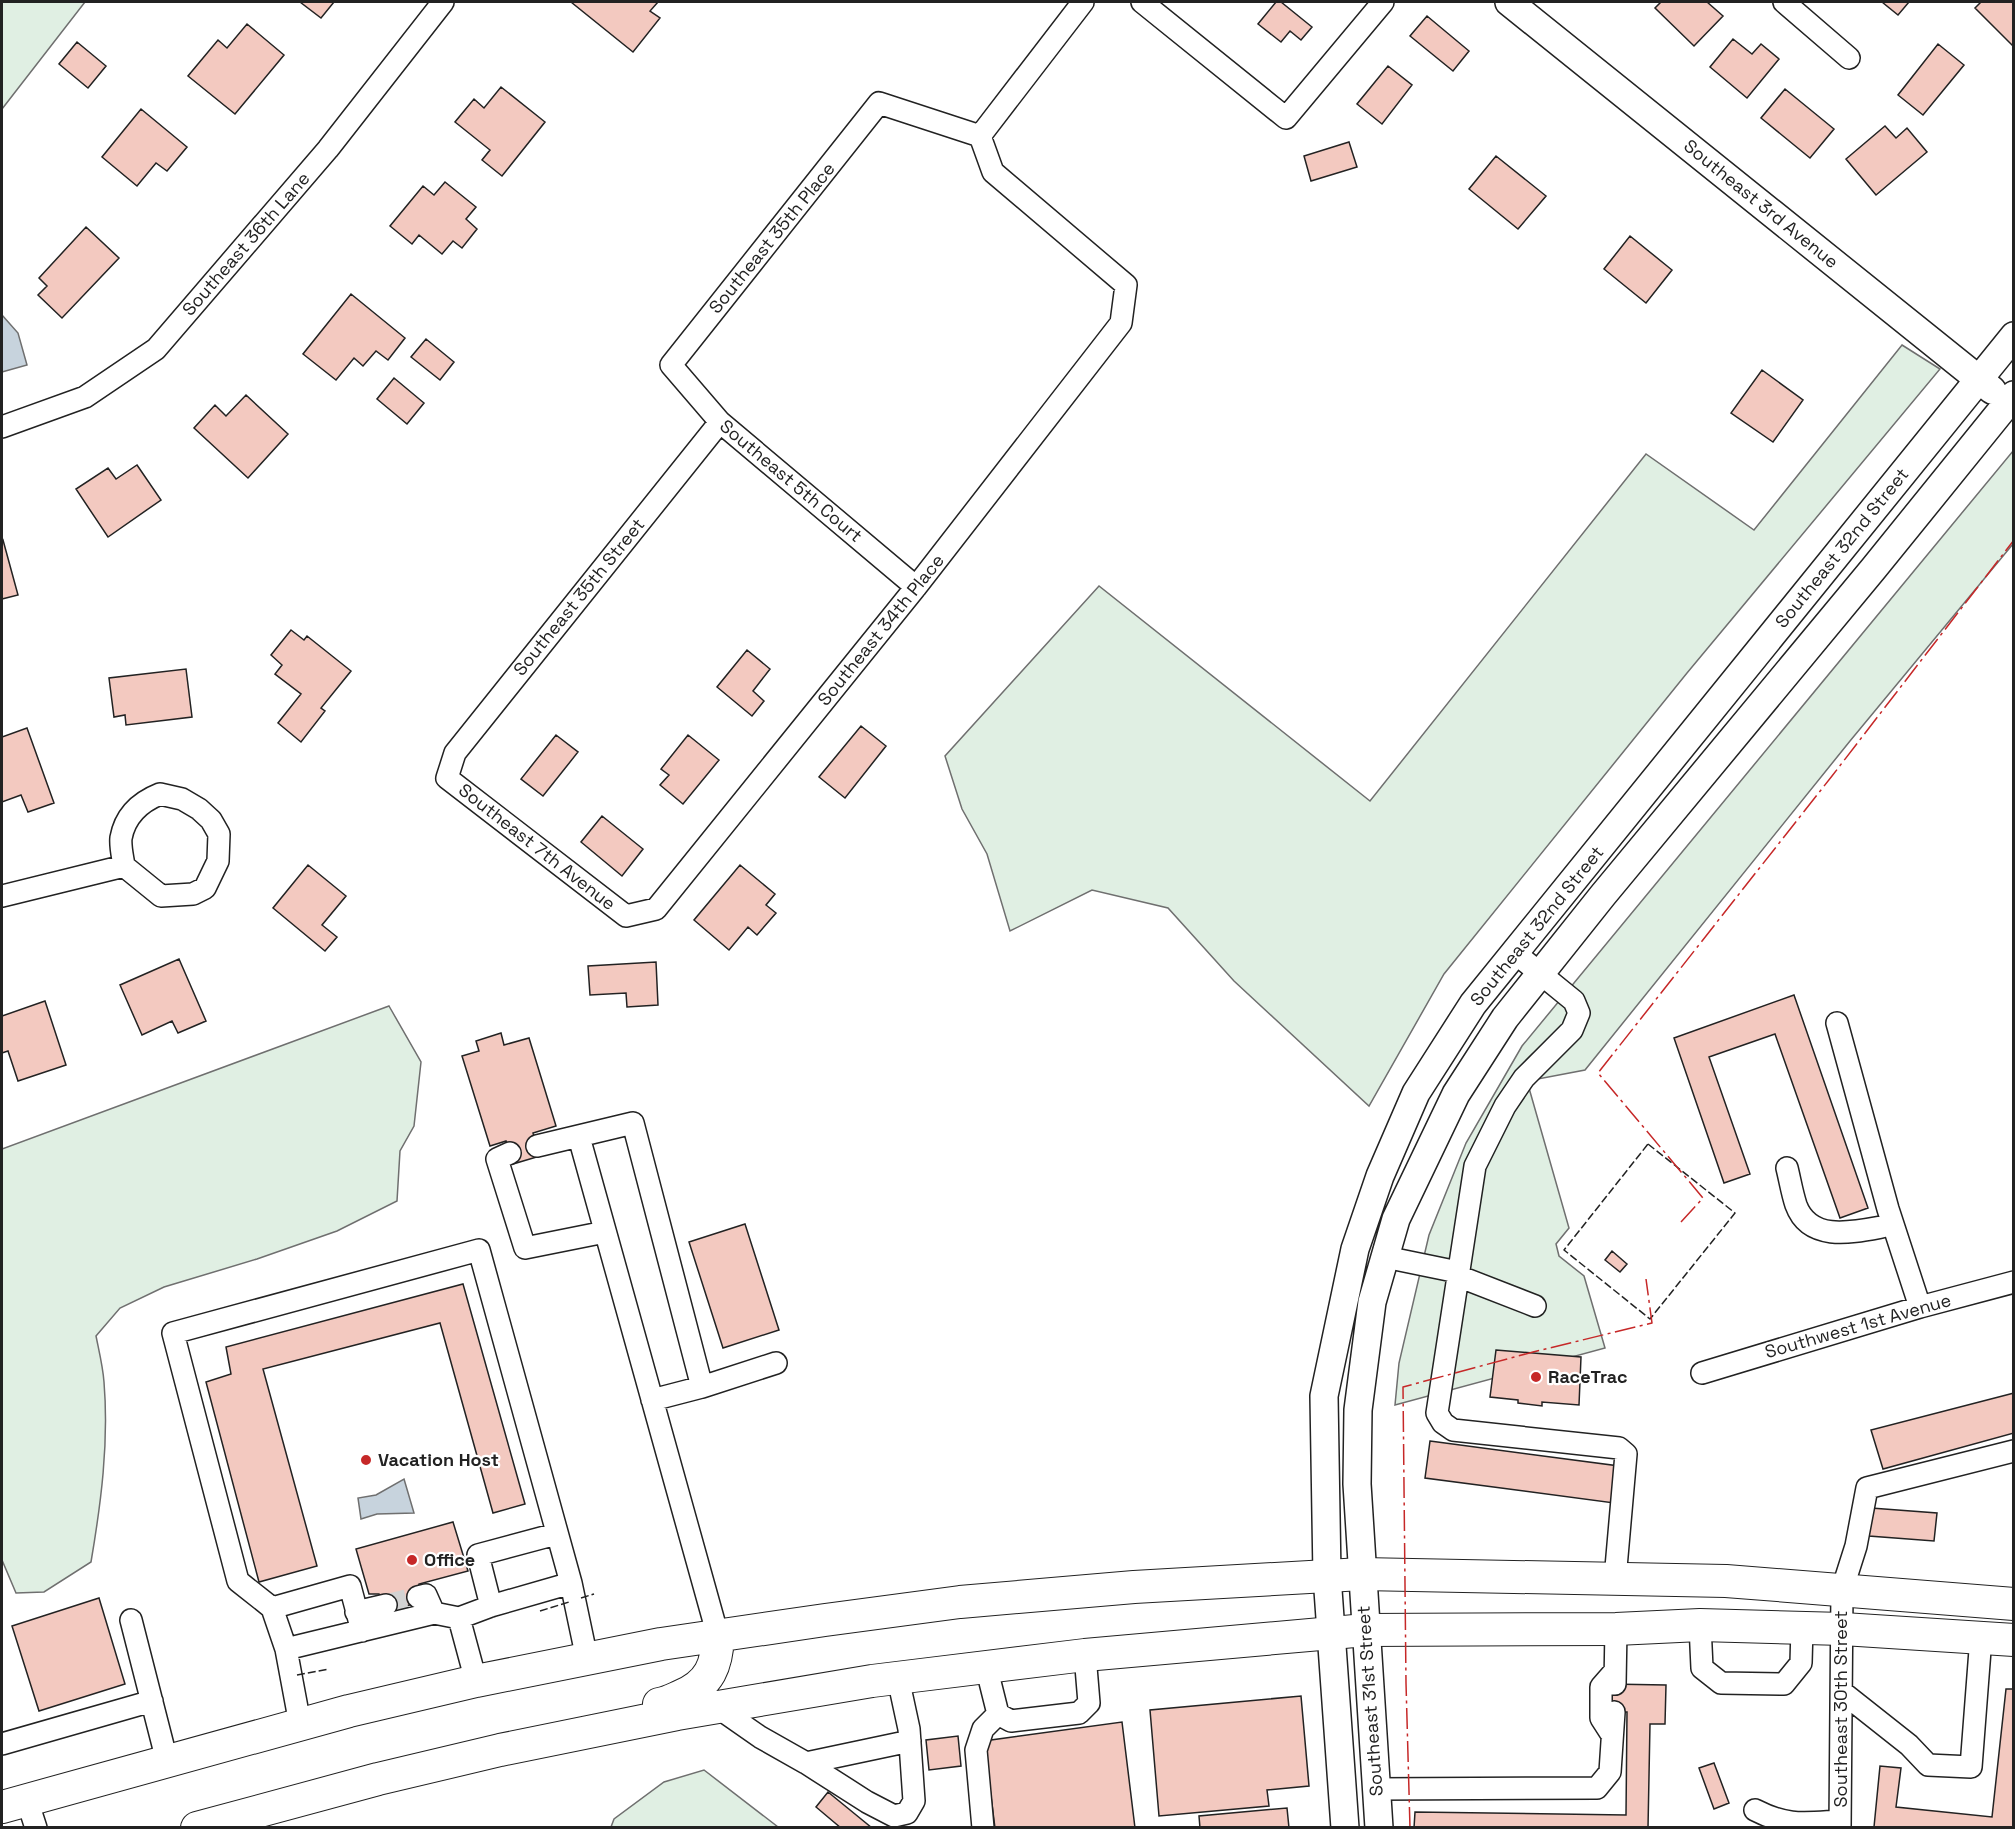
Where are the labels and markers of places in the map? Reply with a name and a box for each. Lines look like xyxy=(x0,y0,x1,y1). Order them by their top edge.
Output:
place label: RaceTrac xyxy=(1548,1365,1628,1388)
marker: RaceTrac xyxy=(1529,1370,1543,1384)
place label: Vacation Host xyxy=(378,1448,499,1471)
marker: Vacation Host xyxy=(359,1453,373,1467)
place label: Office xyxy=(424,1548,475,1571)
marker: Office xyxy=(405,1553,419,1567)

